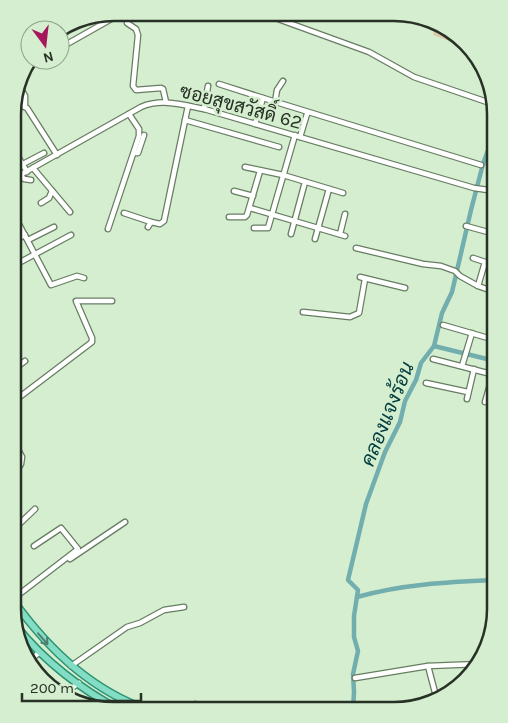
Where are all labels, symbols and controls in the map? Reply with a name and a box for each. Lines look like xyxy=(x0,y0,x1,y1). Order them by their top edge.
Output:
north arrow xyxy=(20,20,70,70)
text: N xyxy=(41,48,55,67)
street label: ซอยสุขสวัสดิ์ 62 xyxy=(177,72,306,135)
water label: คลองแจงร้อน xyxy=(354,358,419,470)
one-way arrow xyxy=(37,632,48,645)
scale bar xyxy=(22,670,141,702)
text: 200 m xyxy=(30,679,74,697)

